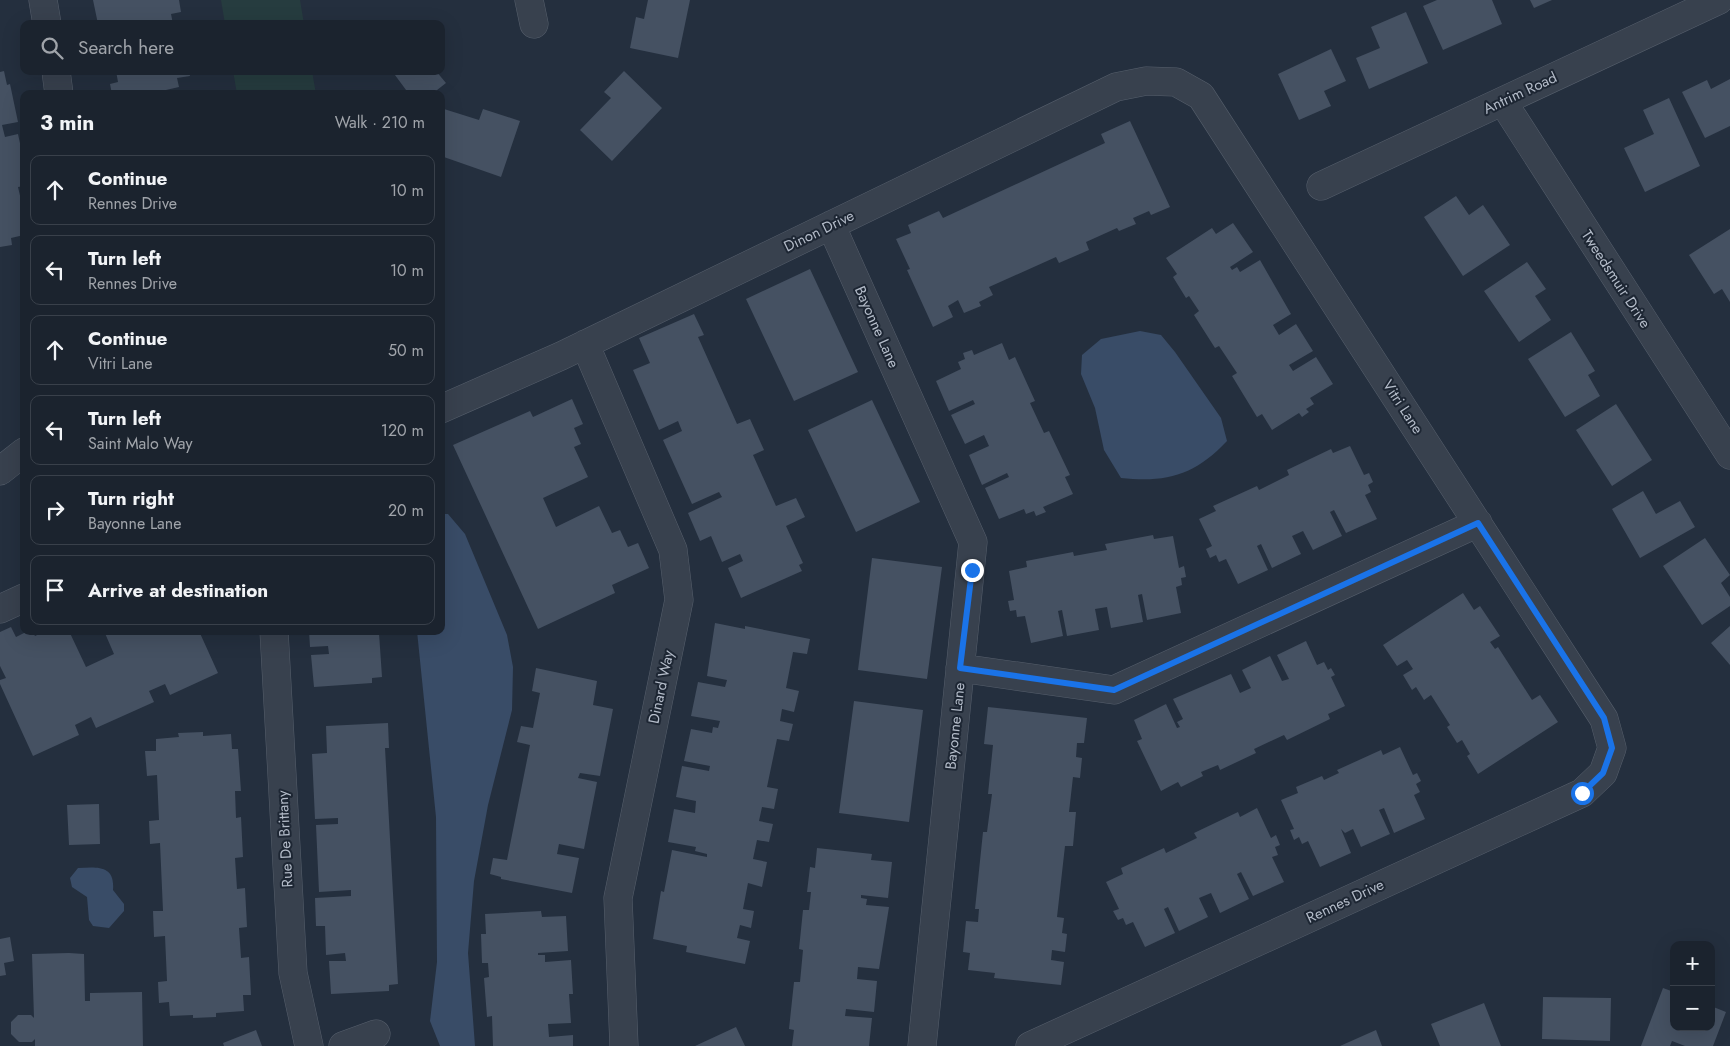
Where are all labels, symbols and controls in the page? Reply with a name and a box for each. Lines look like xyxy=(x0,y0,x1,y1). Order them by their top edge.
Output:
search box xyxy=(20,20,445,75)
icon: search xyxy=(38,34,66,62)
text: Search here xyxy=(78,34,174,61)
street label: Antrim Road xyxy=(1480,66,1560,120)
text: 3 min xyxy=(40,108,94,138)
text: Walk · 210 m xyxy=(335,111,425,134)
text: Continue xyxy=(88,165,167,192)
icon: ahead xyxy=(41,176,69,204)
text: 10 m xyxy=(390,179,424,202)
text: Rennes Drive xyxy=(88,192,177,215)
street label: Dinon Drive xyxy=(780,204,858,258)
street label: Tweedsmuir Drive xyxy=(1576,226,1656,333)
text: Turn left xyxy=(88,245,161,272)
icon: left xyxy=(41,256,69,284)
text: 10 m xyxy=(390,259,424,282)
text: Rennes Drive xyxy=(88,272,177,295)
street label: Bayonne Lane xyxy=(849,283,905,372)
text: Continue xyxy=(88,325,167,352)
icon: ahead xyxy=(41,336,69,364)
text: 50 m xyxy=(388,339,424,362)
text: Vitri Lane xyxy=(88,352,153,375)
street label: Vitri Lane xyxy=(1377,376,1429,439)
text: Turn left xyxy=(88,405,161,432)
icon: left xyxy=(41,416,69,444)
text: 120 m xyxy=(381,419,424,442)
text: Saint Malo Way xyxy=(88,432,192,455)
text: Turn right xyxy=(88,485,174,512)
icon: right xyxy=(41,496,69,524)
text: 20 m xyxy=(388,499,424,522)
text: Bayonne Lane xyxy=(88,512,181,535)
route end xyxy=(961,559,984,582)
icon: arrive xyxy=(41,576,69,604)
text: Arrive at destination xyxy=(88,577,268,604)
street label: Dinard Way xyxy=(642,648,680,726)
street label: Bayonne Lane xyxy=(939,681,971,771)
route start xyxy=(1571,782,1594,805)
street label: Rue De Brittany xyxy=(271,790,299,888)
street label: Rennes Drive xyxy=(1303,873,1388,929)
map controls xyxy=(1670,941,1715,1031)
button: + xyxy=(1670,941,1715,986)
button: − xyxy=(1670,986,1715,1031)

